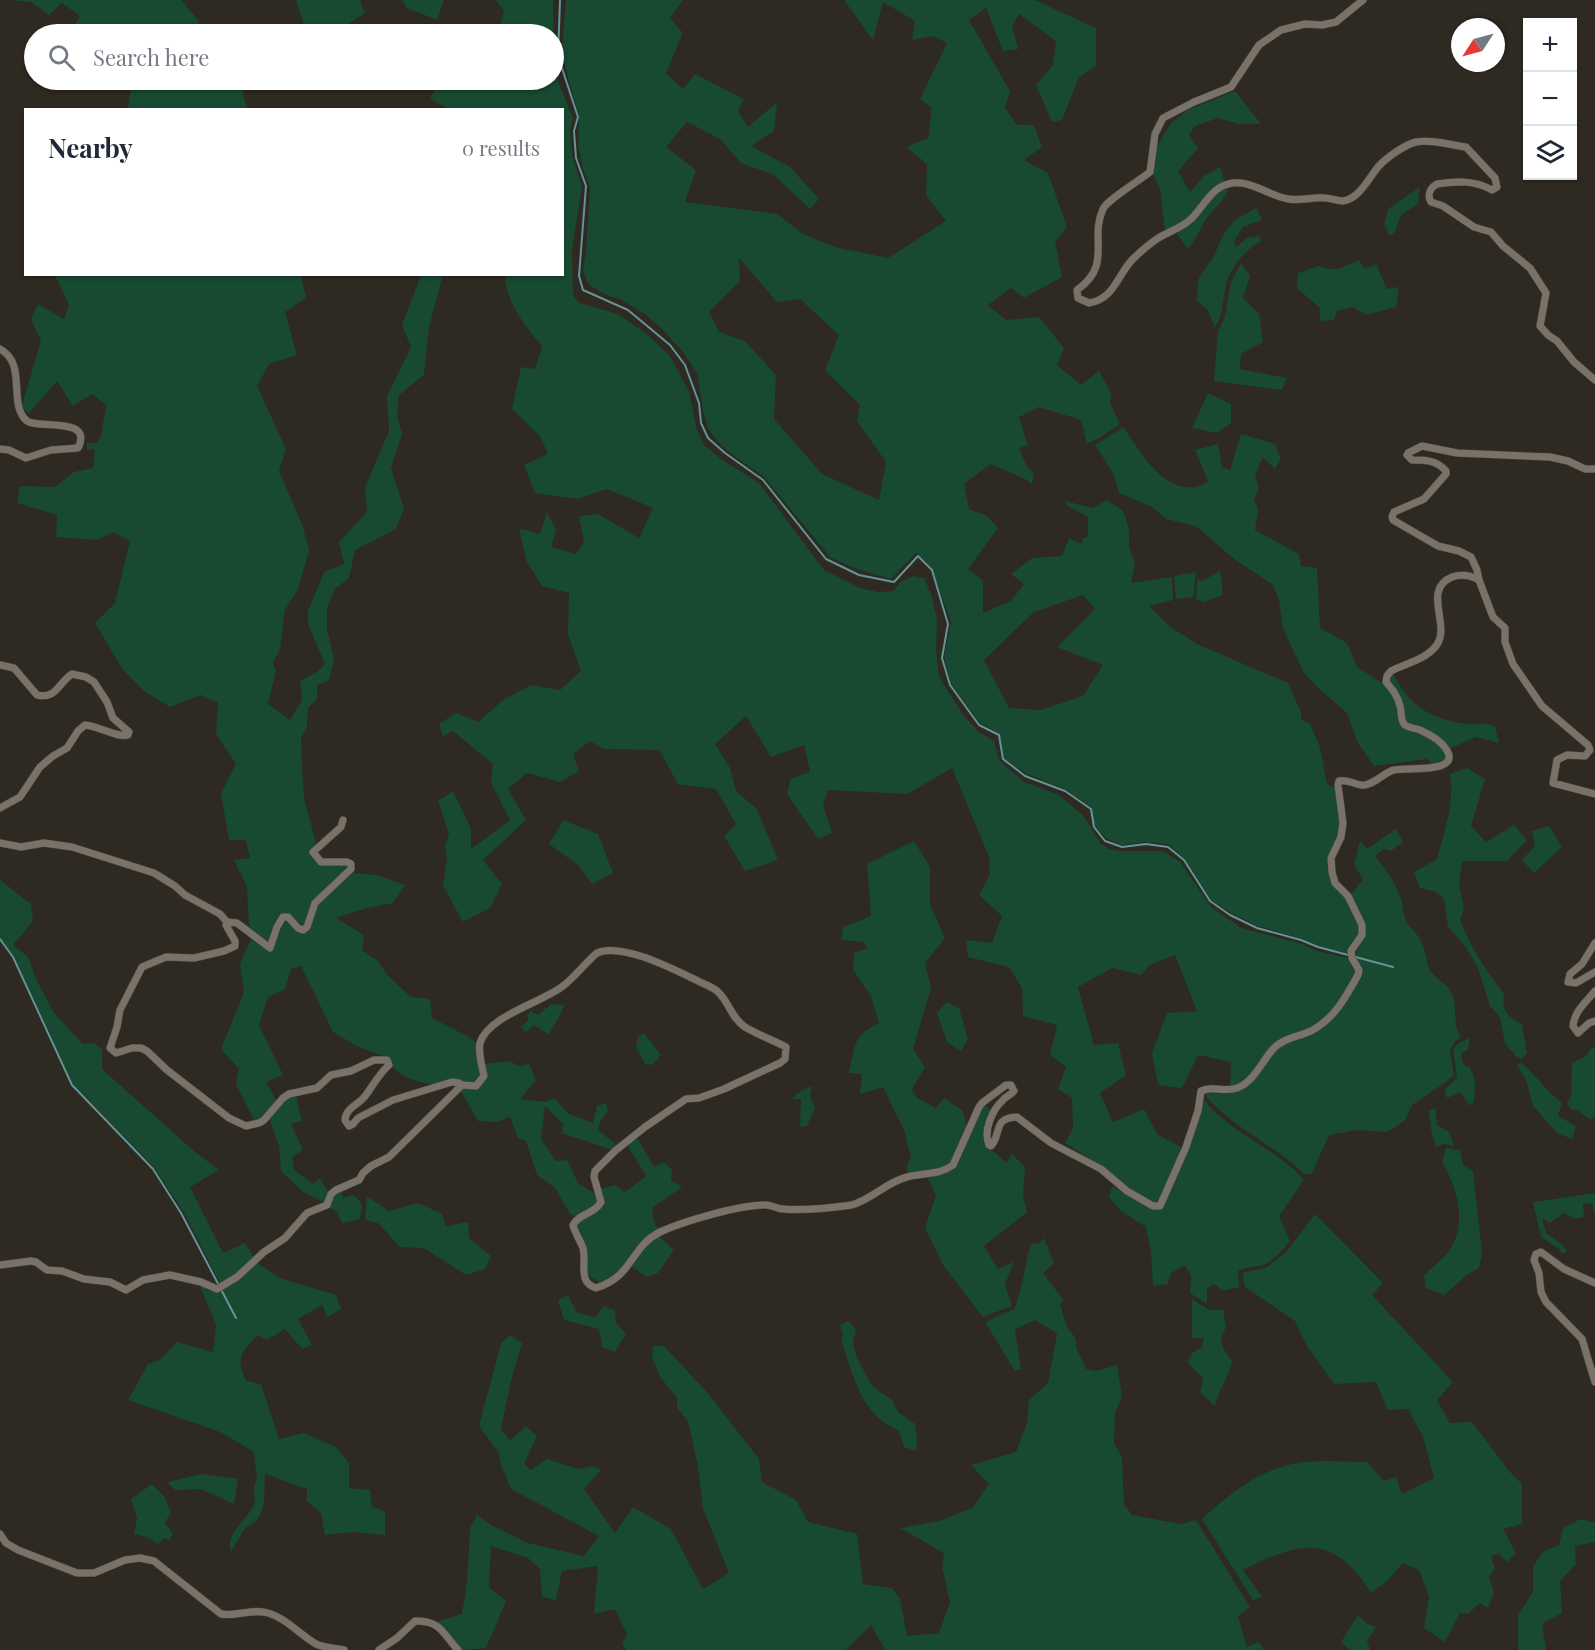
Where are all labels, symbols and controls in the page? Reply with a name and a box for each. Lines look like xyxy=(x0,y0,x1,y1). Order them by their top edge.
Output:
north arrow xyxy=(1451,18,1505,72)
map controls xyxy=(1523,18,1577,180)
button: + xyxy=(1523,18,1577,72)
search box xyxy=(24,24,564,90)
icon: search xyxy=(45,41,78,74)
text: Search here xyxy=(93,42,209,72)
button: − xyxy=(1523,72,1577,126)
button: layers xyxy=(1523,126,1577,180)
text: Nearby xyxy=(48,130,133,165)
text: 0 results xyxy=(462,134,540,161)

